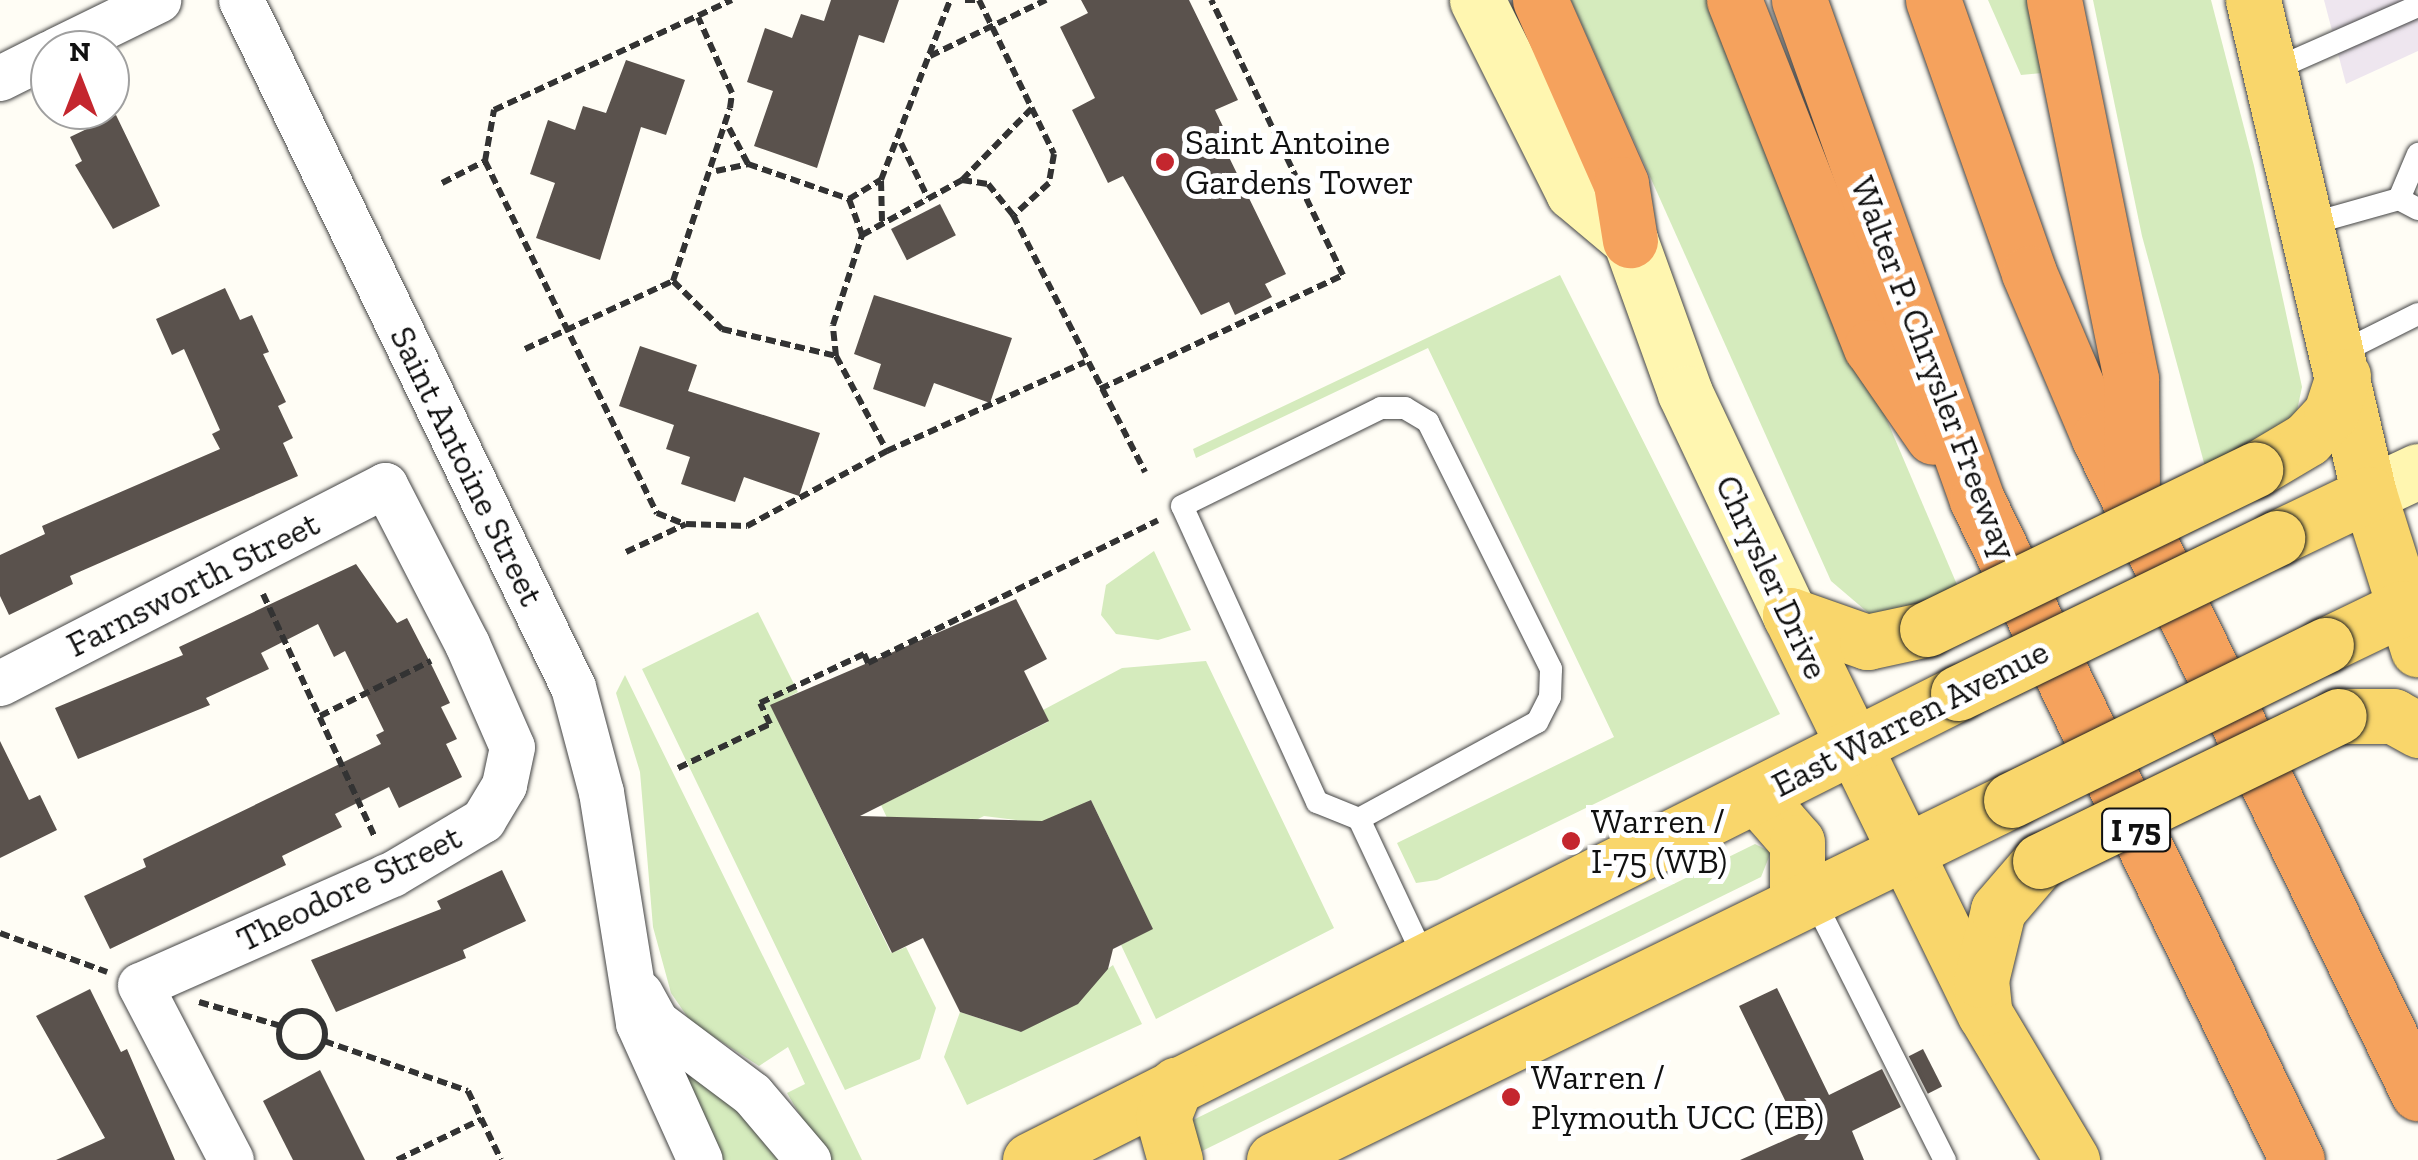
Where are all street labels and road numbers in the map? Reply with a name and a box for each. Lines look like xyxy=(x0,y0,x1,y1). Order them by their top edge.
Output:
street label: Walter P. Chrysler Freeway xyxy=(1841,170,2027,566)
street label: Saint Antoine Street xyxy=(381,319,553,613)
street label: Chrysler Drive xyxy=(1706,468,1838,686)
street label: Farnsworth Street xyxy=(60,502,326,666)
street label: East Warren Avenue xyxy=(1764,630,2056,806)
road number: I 75 xyxy=(2101,803,2171,857)
street label: Theodore Street xyxy=(230,816,468,960)

